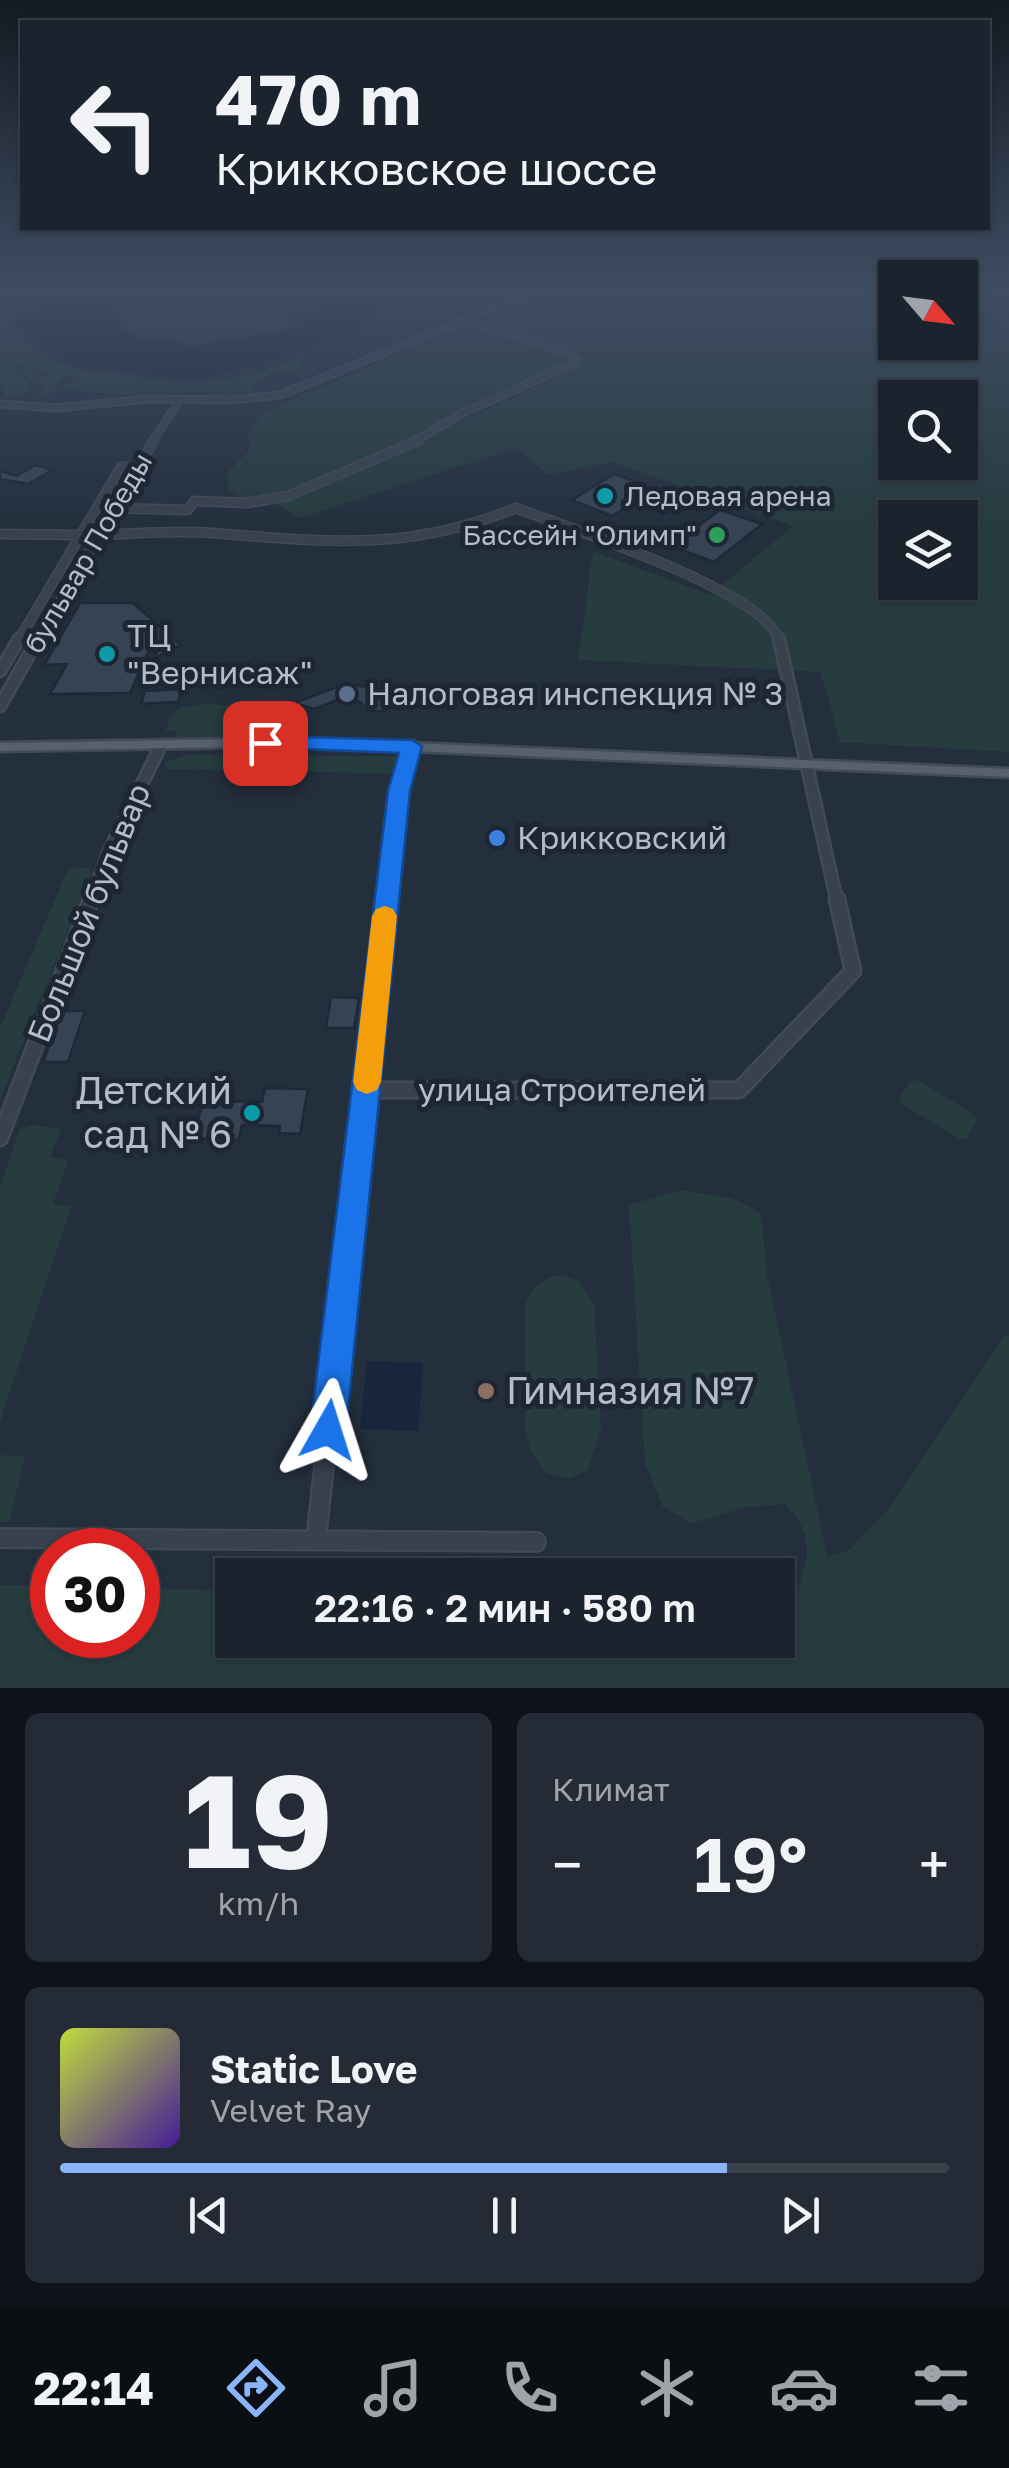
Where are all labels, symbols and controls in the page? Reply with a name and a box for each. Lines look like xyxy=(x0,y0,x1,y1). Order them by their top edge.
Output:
text: 470 m xyxy=(215,56,421,140)
icon: left xyxy=(50,60,180,190)
text: Крикковское шоссе xyxy=(215,141,657,195)
north arrow xyxy=(878,260,978,360)
map controls xyxy=(878,260,978,600)
button: search xyxy=(878,380,978,480)
street label: бульвар Победы xyxy=(17,447,158,659)
place label: Ледовая арена xyxy=(625,479,832,512)
marker: Ледовая арена xyxy=(594,485,616,507)
button: layers xyxy=(878,500,978,600)
place label: Бассейн "Олимп" xyxy=(462,518,697,551)
marker: Бассейн "Олимп" xyxy=(706,524,728,546)
place label: ТЦ "Вернисаж" xyxy=(127,616,312,691)
marker: ТЦ "Вернисаж" xyxy=(96,643,118,665)
place label: Налоговая инспекция № 3 xyxy=(367,674,783,712)
marker: Налоговая инспекция № 3 xyxy=(336,683,358,705)
pin xyxy=(223,701,308,786)
icon: arrive xyxy=(238,716,293,771)
street label: Большой бульвар xyxy=(19,778,157,1047)
place label: Крикковский xyxy=(517,818,727,856)
marker: Крикковский xyxy=(486,827,508,849)
place label: Детский сад № 6 xyxy=(76,1067,232,1156)
street label: улица Строителей xyxy=(418,1070,706,1108)
marker: Детский сад № 6 xyxy=(241,1102,263,1124)
place label: Гимназия №7 xyxy=(506,1367,754,1412)
position arrow xyxy=(276,1378,380,1482)
marker: Гимназия №7 xyxy=(475,1380,497,1402)
speed limit sign: 30 xyxy=(30,1528,160,1658)
text: 22:16 · 2 мин · 580 m xyxy=(314,1585,696,1630)
text: 19 xyxy=(184,1741,333,1897)
text: Климат xyxy=(552,1770,670,1808)
text: 19° xyxy=(694,1818,807,1909)
text: − xyxy=(552,1831,582,1897)
text: + xyxy=(919,1831,949,1897)
text: km/h xyxy=(218,1884,299,1922)
text: Static Love xyxy=(210,2046,417,2091)
text: Velvet Ray xyxy=(210,2091,371,2129)
icon: previous xyxy=(181,2188,236,2243)
icon: pause xyxy=(477,2188,532,2243)
icon: next xyxy=(773,2188,828,2243)
icon: directions xyxy=(221,2353,291,2423)
icon: music xyxy=(358,2353,428,2423)
icon: phone xyxy=(495,2353,565,2423)
icon: climate xyxy=(632,2353,702,2423)
icon: car xyxy=(769,2353,839,2423)
icon: filters xyxy=(906,2353,976,2423)
text: 22:14 xyxy=(33,2361,154,2415)

